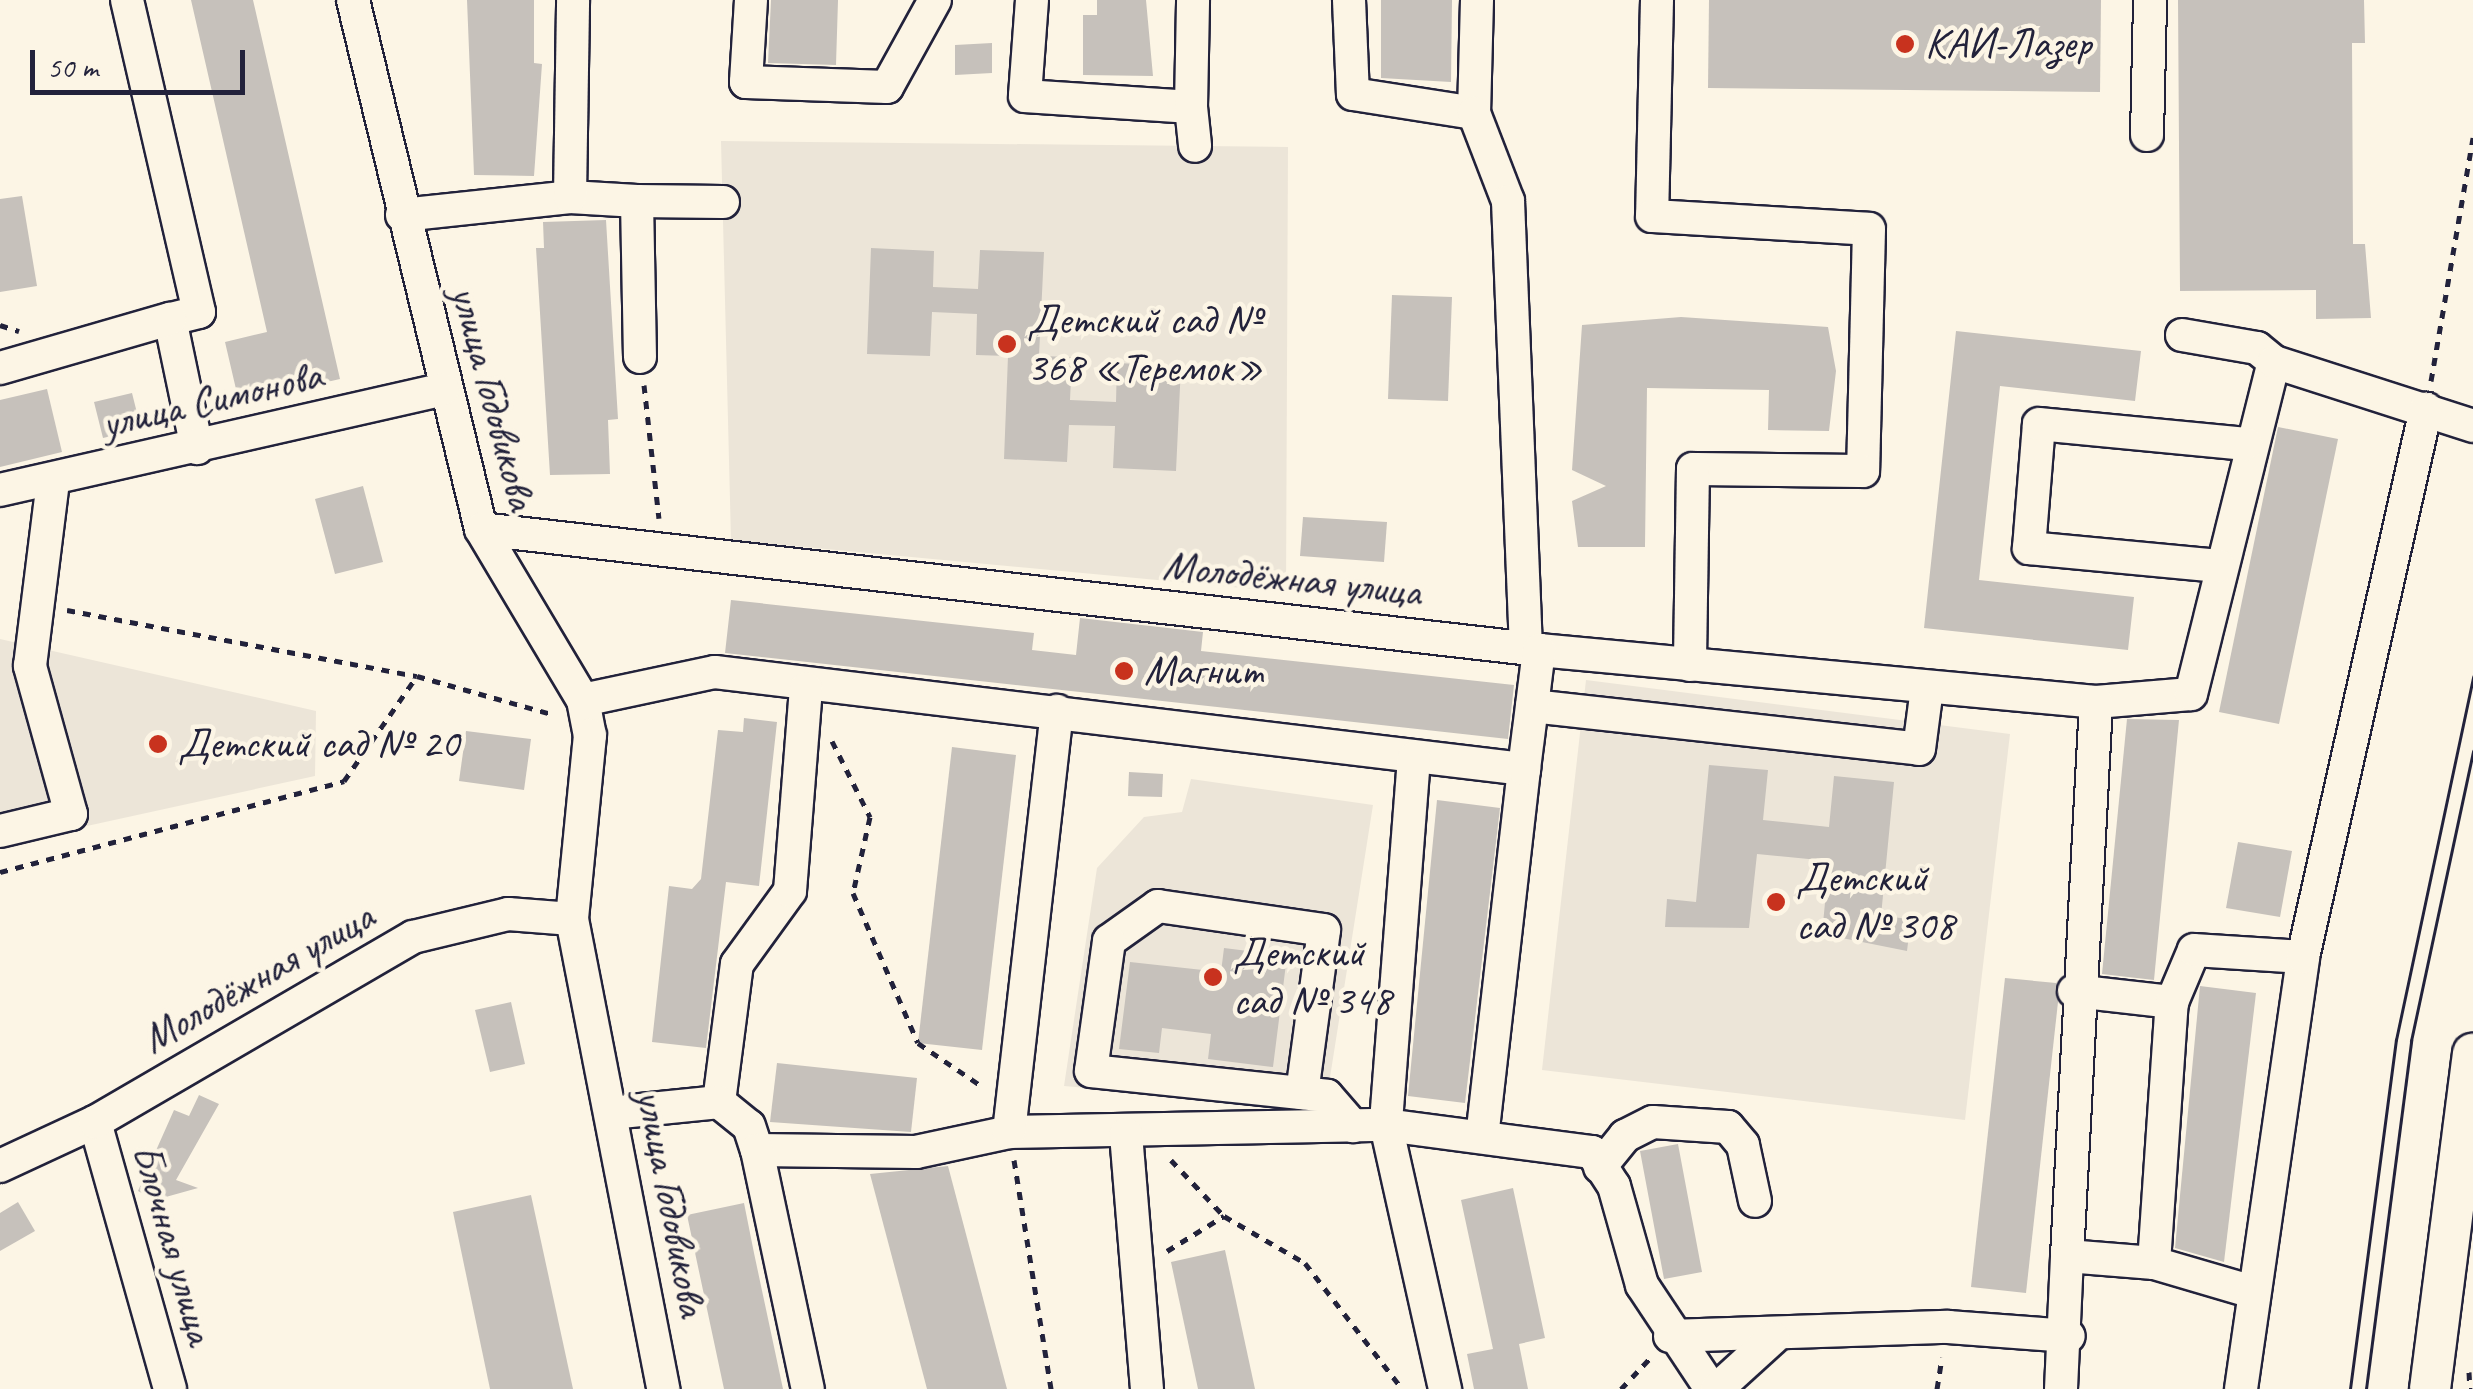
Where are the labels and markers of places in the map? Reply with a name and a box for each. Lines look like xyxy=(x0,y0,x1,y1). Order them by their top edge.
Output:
place label: КАИ-Лазер xyxy=(1925,19,2091,69)
marker: КАИ-Лазер xyxy=(1894,33,1916,55)
place label: Детский сад № 368 «Теремок» xyxy=(1027,295,1263,394)
marker: Детский сад № 368 «Теремок» xyxy=(996,333,1018,355)
place label: Магнит xyxy=(1144,646,1263,696)
marker: Магнит xyxy=(1113,660,1135,682)
place label: Детский сад № 20 xyxy=(178,719,459,769)
marker: Детский сад № 20 xyxy=(147,733,169,755)
place label: Детский сад № 308 xyxy=(1796,853,1954,951)
marker: Детский сад № 308 xyxy=(1765,891,1787,913)
place label: Детский сад № 348 xyxy=(1233,928,1391,1026)
marker: Детский сад № 348 xyxy=(1202,966,1224,988)

